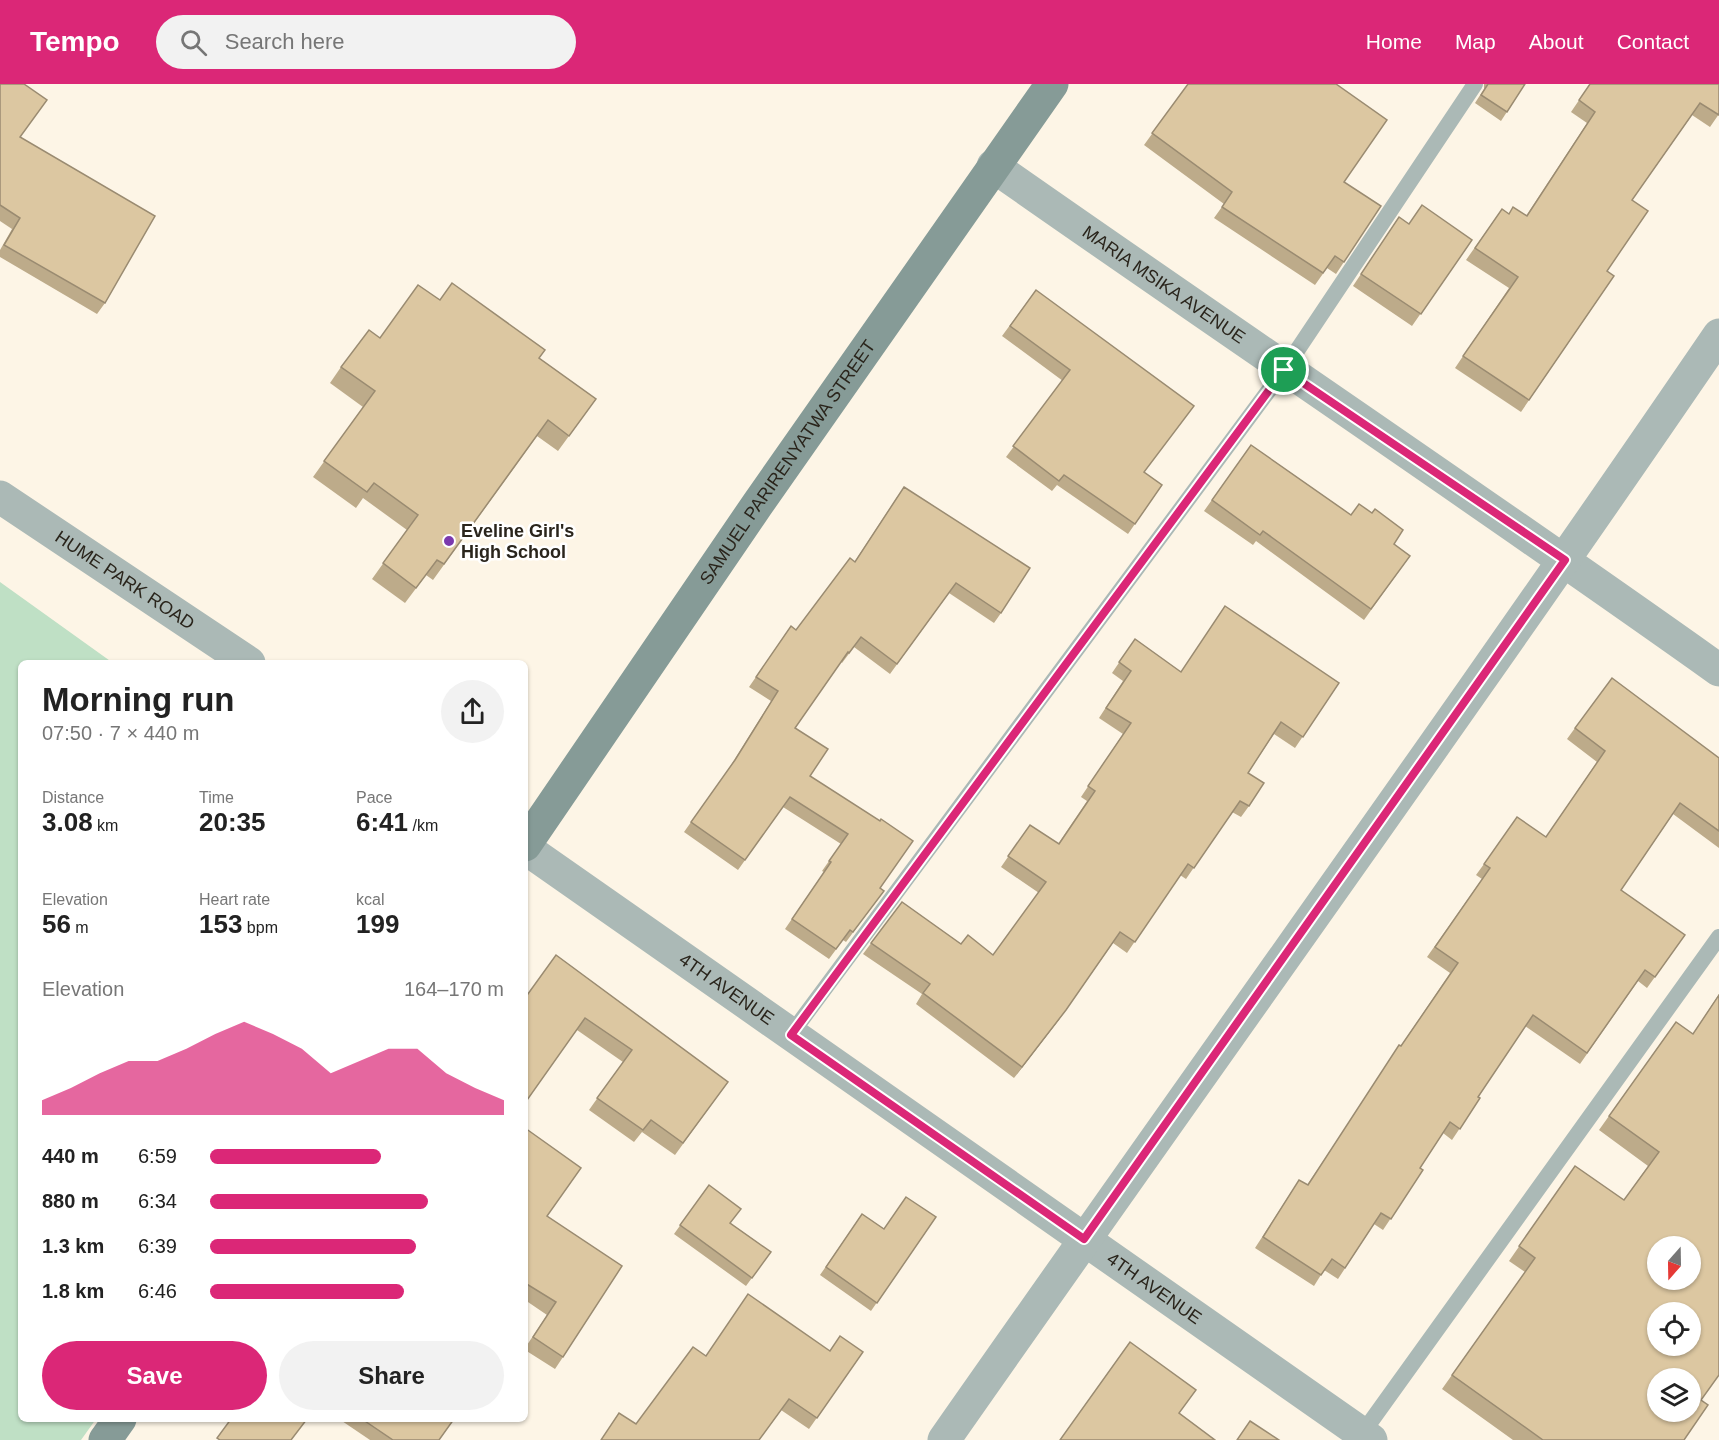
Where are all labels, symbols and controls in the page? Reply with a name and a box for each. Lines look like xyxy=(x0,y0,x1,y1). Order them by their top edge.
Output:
search box xyxy=(156,15,576,69)
text: Tempo xyxy=(30,26,120,57)
icon: search xyxy=(177,26,210,59)
text: Search here xyxy=(225,29,345,54)
text: Home xyxy=(1366,30,1422,53)
text: Map xyxy=(1455,30,1496,53)
text: About xyxy=(1529,30,1584,53)
text: Contact xyxy=(1617,30,1689,53)
street label: MARIA MSIKA AVENUE xyxy=(1079,222,1249,348)
street label: SAMUEL PARIRENYATWA STREET xyxy=(696,336,879,588)
pin xyxy=(1258,344,1309,395)
icon: arrive xyxy=(1267,353,1300,386)
place label: Eveline Girl's High School xyxy=(461,521,574,562)
street label: HUME PARK ROAD xyxy=(52,527,198,634)
marker: Eveline Girl's High School xyxy=(442,534,456,548)
button: share xyxy=(441,680,504,743)
text: Morning run xyxy=(42,681,234,718)
text: 07:50 · 7 × 440 m xyxy=(42,722,199,744)
text: Distance xyxy=(42,789,104,806)
text: Time xyxy=(199,789,234,806)
text: Pace xyxy=(356,789,392,806)
text: 3.08 xyxy=(42,807,93,837)
text: 20:35 xyxy=(199,807,266,837)
text: 6:41 xyxy=(356,807,408,837)
text: km xyxy=(93,817,118,834)
text: /km xyxy=(408,817,438,834)
text: Elevation xyxy=(42,891,108,908)
text: Heart rate xyxy=(199,891,270,908)
text: kcal xyxy=(356,891,384,908)
text: 56 xyxy=(42,909,71,939)
text: 153 xyxy=(199,909,242,939)
text: 199 xyxy=(356,909,399,939)
text: m xyxy=(71,919,89,936)
text: bpm xyxy=(242,919,278,936)
street label: 4TH AVENUE xyxy=(675,949,778,1029)
text: Elevation xyxy=(42,978,124,1000)
text: 164–170 m xyxy=(404,978,504,1000)
text: 440 m xyxy=(42,1145,99,1167)
text: 6:59 xyxy=(138,1145,177,1167)
text: 880 m xyxy=(42,1190,99,1212)
text: 6:34 xyxy=(138,1190,177,1212)
text: 1.3 km xyxy=(42,1235,104,1257)
text: 6:39 xyxy=(138,1235,177,1257)
north arrow xyxy=(1647,1236,1701,1290)
map controls xyxy=(1647,1236,1701,1422)
street label: 4TH AVENUE xyxy=(1103,1248,1205,1328)
text: 1.8 km xyxy=(42,1280,104,1302)
text: 6:46 xyxy=(138,1280,177,1302)
button: locate xyxy=(1647,1302,1701,1356)
button: Save xyxy=(42,1341,267,1410)
button: Share xyxy=(279,1341,504,1410)
button: layers xyxy=(1647,1368,1701,1422)

